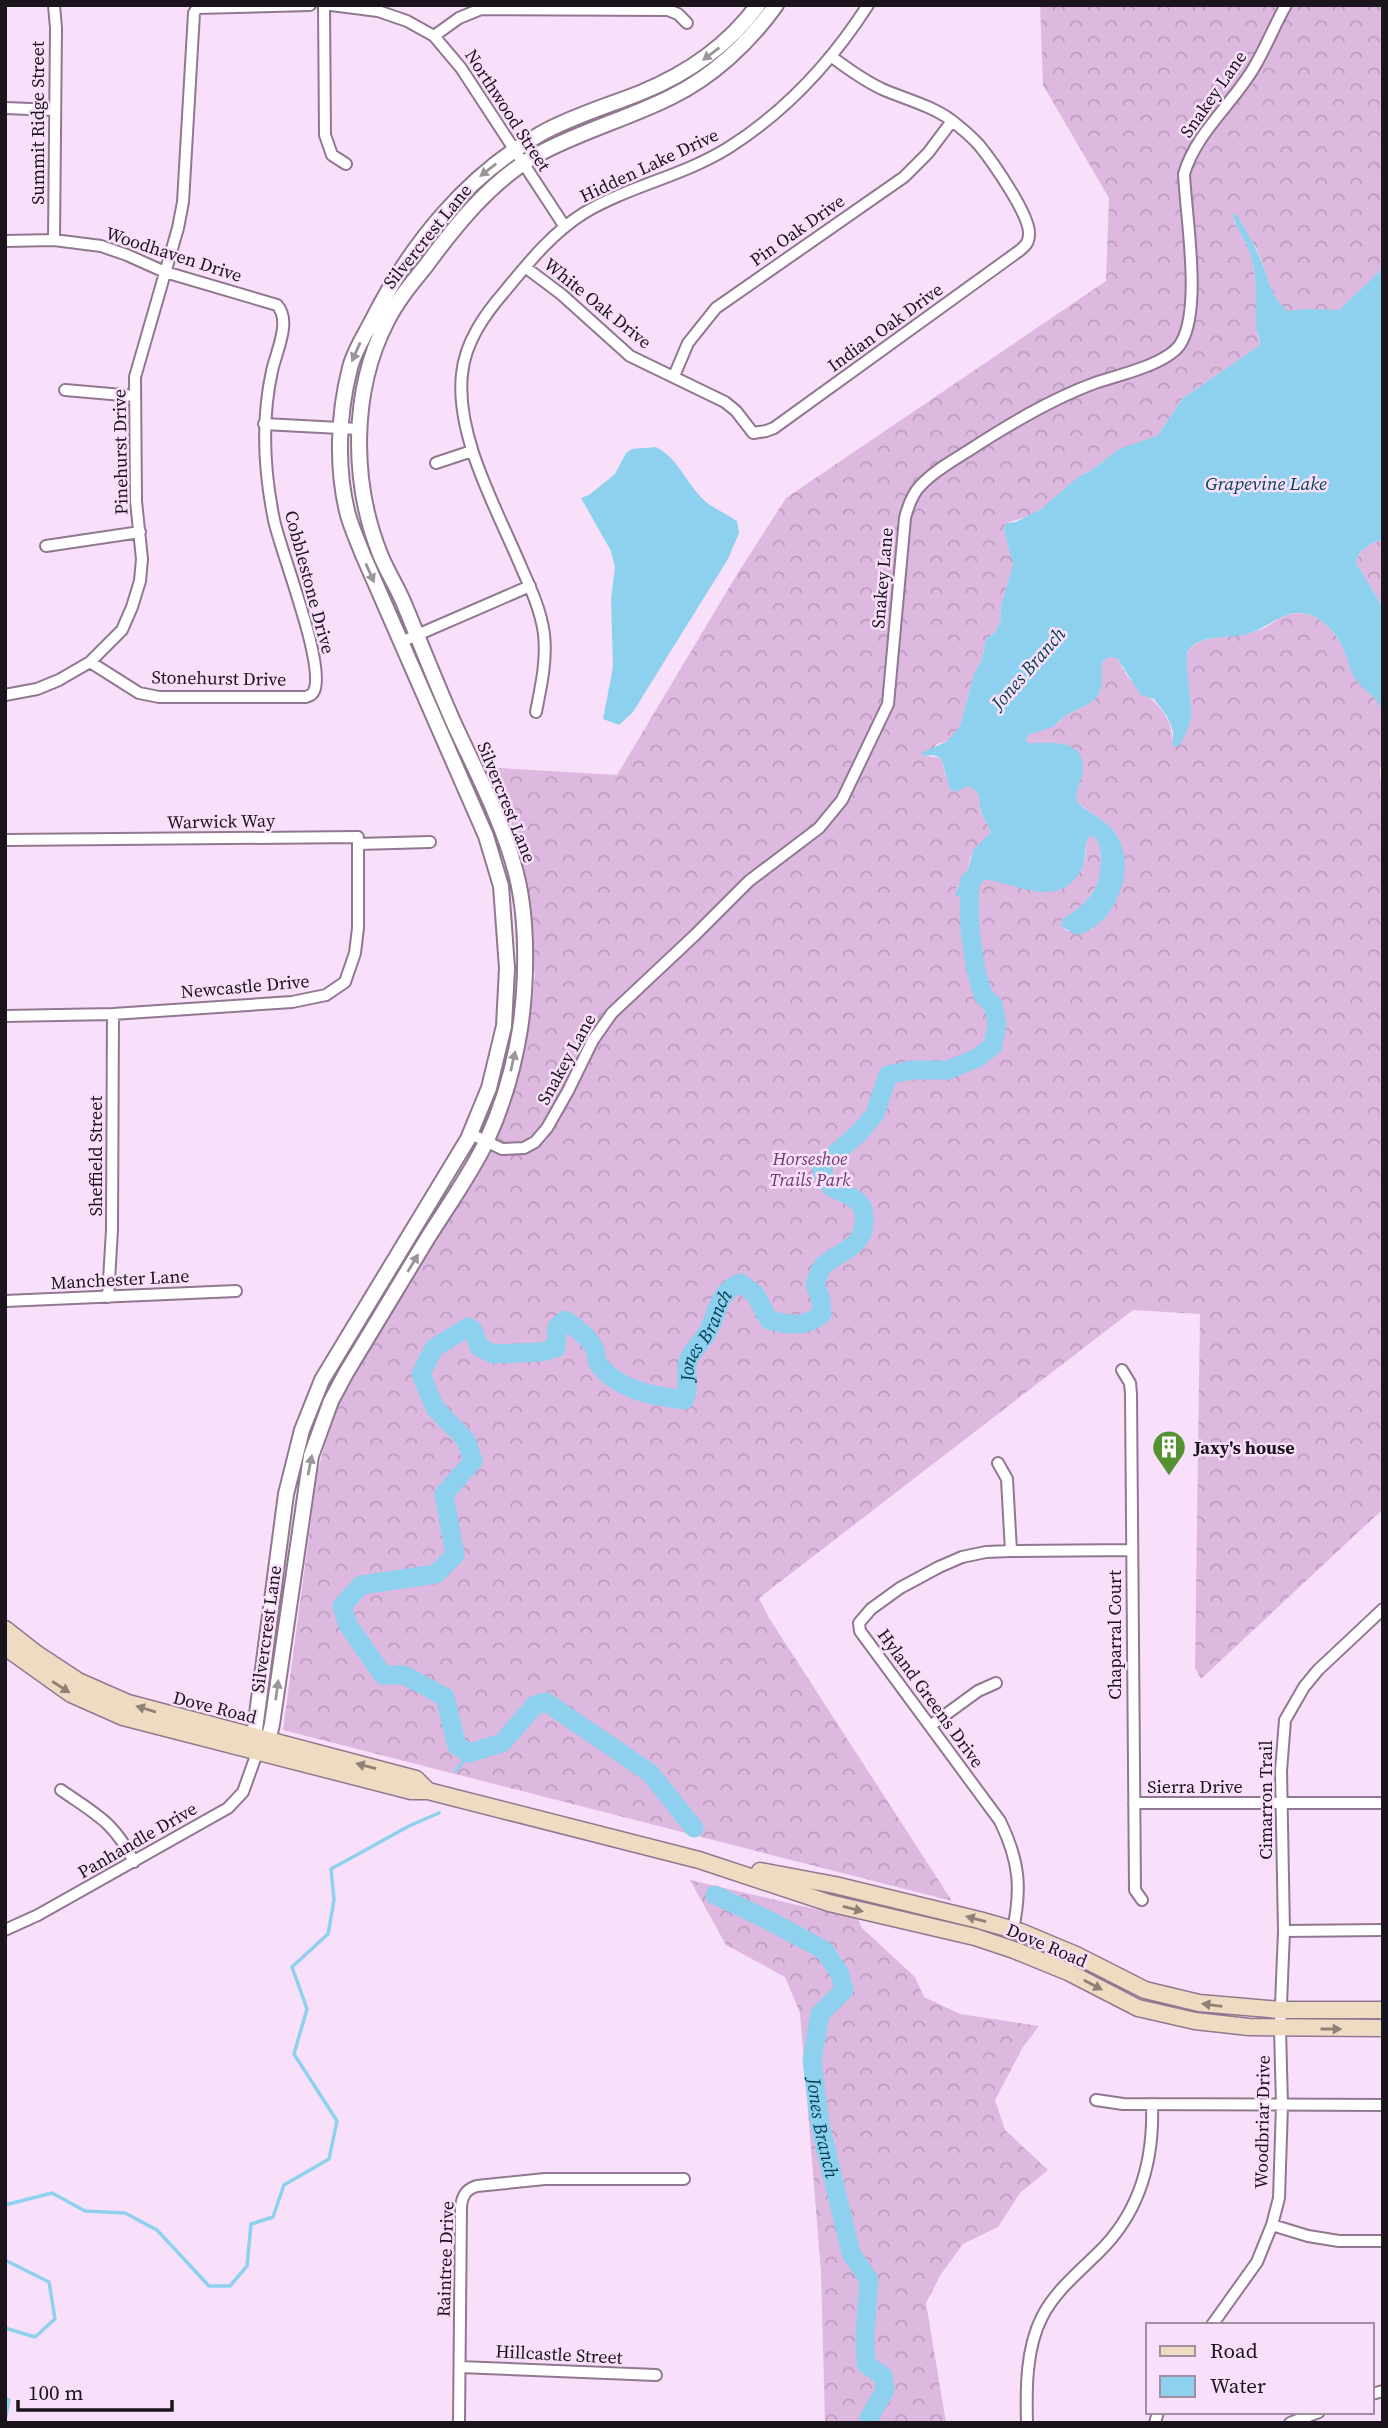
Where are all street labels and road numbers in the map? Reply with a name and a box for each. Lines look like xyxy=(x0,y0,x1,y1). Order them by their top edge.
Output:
street label: Summit Ridge Street xyxy=(25,41,50,205)
street label: Northwood Street xyxy=(459,44,557,176)
street label: Snakey Lane xyxy=(1174,45,1252,143)
street label: Hidden Lake Drive xyxy=(576,122,722,208)
street label: Silvercrest Lane xyxy=(377,178,477,294)
street label: Pin Oak Drive xyxy=(745,188,849,272)
street label: Woodhaven Drive xyxy=(103,220,245,288)
street label: White Oak Drive xyxy=(539,252,657,354)
street label: Indian Oak Drive xyxy=(822,277,948,377)
street label: Pinehurst Drive xyxy=(106,389,134,515)
street label: Cobblestone Drive xyxy=(279,508,341,656)
street label: Snakey Lane xyxy=(865,527,899,629)
street label: Stonehurst Drive xyxy=(151,664,287,692)
street label: Silvercrest Lane xyxy=(471,738,543,866)
street label: Warwick Way xyxy=(167,808,276,834)
street label: Newcastle Drive xyxy=(180,968,310,1004)
street label: Snakey Lane xyxy=(531,1009,601,1109)
street label: Sheffield Street xyxy=(83,1096,108,1216)
street label: Manchester Lane xyxy=(50,1263,190,1295)
street label: Silvercrest Lane xyxy=(245,1564,287,1694)
street label: Chaparral Court xyxy=(1102,1570,1127,1700)
street label: Hyland Greens Drive xyxy=(872,1623,990,1773)
street label: Dove Road xyxy=(170,1685,260,1729)
street label: Cimarron Trail xyxy=(1253,1740,1278,1860)
street label: Sierra Drive xyxy=(1147,1774,1243,1799)
street label: Panhandle Drive xyxy=(73,1796,201,1884)
street label: Dove Road xyxy=(1003,1917,1091,1973)
street label: Woodbriar Drive xyxy=(1248,2055,1276,2189)
street label: Raintree Drive xyxy=(430,2200,460,2318)
street label: Hillcastle Street xyxy=(495,2338,623,2370)

